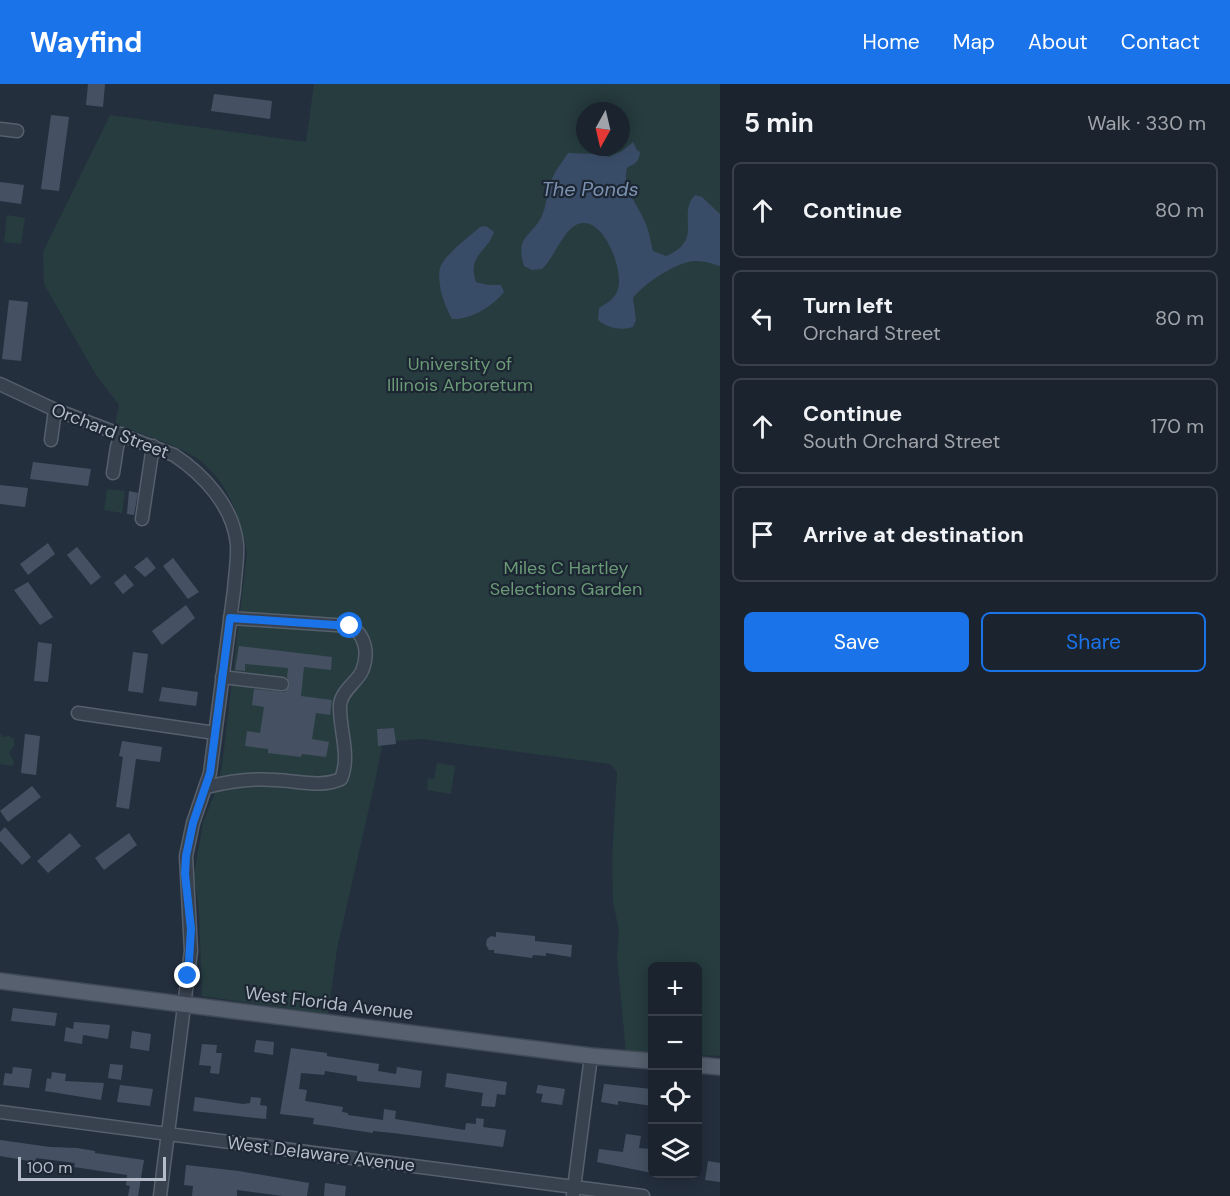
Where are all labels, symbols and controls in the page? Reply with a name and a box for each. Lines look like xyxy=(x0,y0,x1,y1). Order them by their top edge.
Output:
text: Wayfind xyxy=(30,24,142,61)
text: Home xyxy=(862,28,920,56)
text: Map xyxy=(953,28,995,56)
text: About xyxy=(1028,28,1088,56)
text: Contact xyxy=(1121,28,1200,56)
north arrow xyxy=(576,102,630,156)
text: 5 min xyxy=(744,106,814,140)
text: Walk · 330 m xyxy=(1087,110,1206,136)
water label: The Ponds xyxy=(542,176,639,202)
icon: ahead xyxy=(746,194,779,227)
text: Continue xyxy=(803,196,902,225)
text: 80 m xyxy=(1155,197,1204,223)
text: Turn left xyxy=(803,291,893,320)
icon: left xyxy=(746,302,779,335)
text: 80 m xyxy=(1155,305,1204,331)
text: Orchard Street xyxy=(803,320,941,346)
park label: University of Illinois Arboretum xyxy=(387,352,533,397)
street label: Orchard Street xyxy=(48,398,172,464)
text: Continue xyxy=(803,399,902,428)
icon: ahead xyxy=(746,410,779,443)
text: 170 m xyxy=(1151,413,1204,439)
text: South Orchard Street xyxy=(803,428,1000,454)
icon: arrive xyxy=(746,518,779,551)
text: Arrive at destination xyxy=(803,520,1024,549)
park label: Miles C Hartley Selections Garden xyxy=(490,556,642,601)
route start xyxy=(336,612,362,638)
button: Save xyxy=(744,612,969,672)
button: Share xyxy=(981,612,1206,672)
route end xyxy=(174,962,200,988)
map controls xyxy=(648,962,702,1178)
button: + xyxy=(648,962,702,1016)
street label: West Florida Avenue xyxy=(243,981,415,1025)
button: − xyxy=(648,1016,702,1070)
button: locate xyxy=(648,1070,702,1124)
button: layers xyxy=(648,1124,702,1178)
street label: West Delaware Avenue xyxy=(226,1131,416,1177)
scale bar xyxy=(18,1154,166,1182)
text: 100 m xyxy=(27,1157,72,1178)

